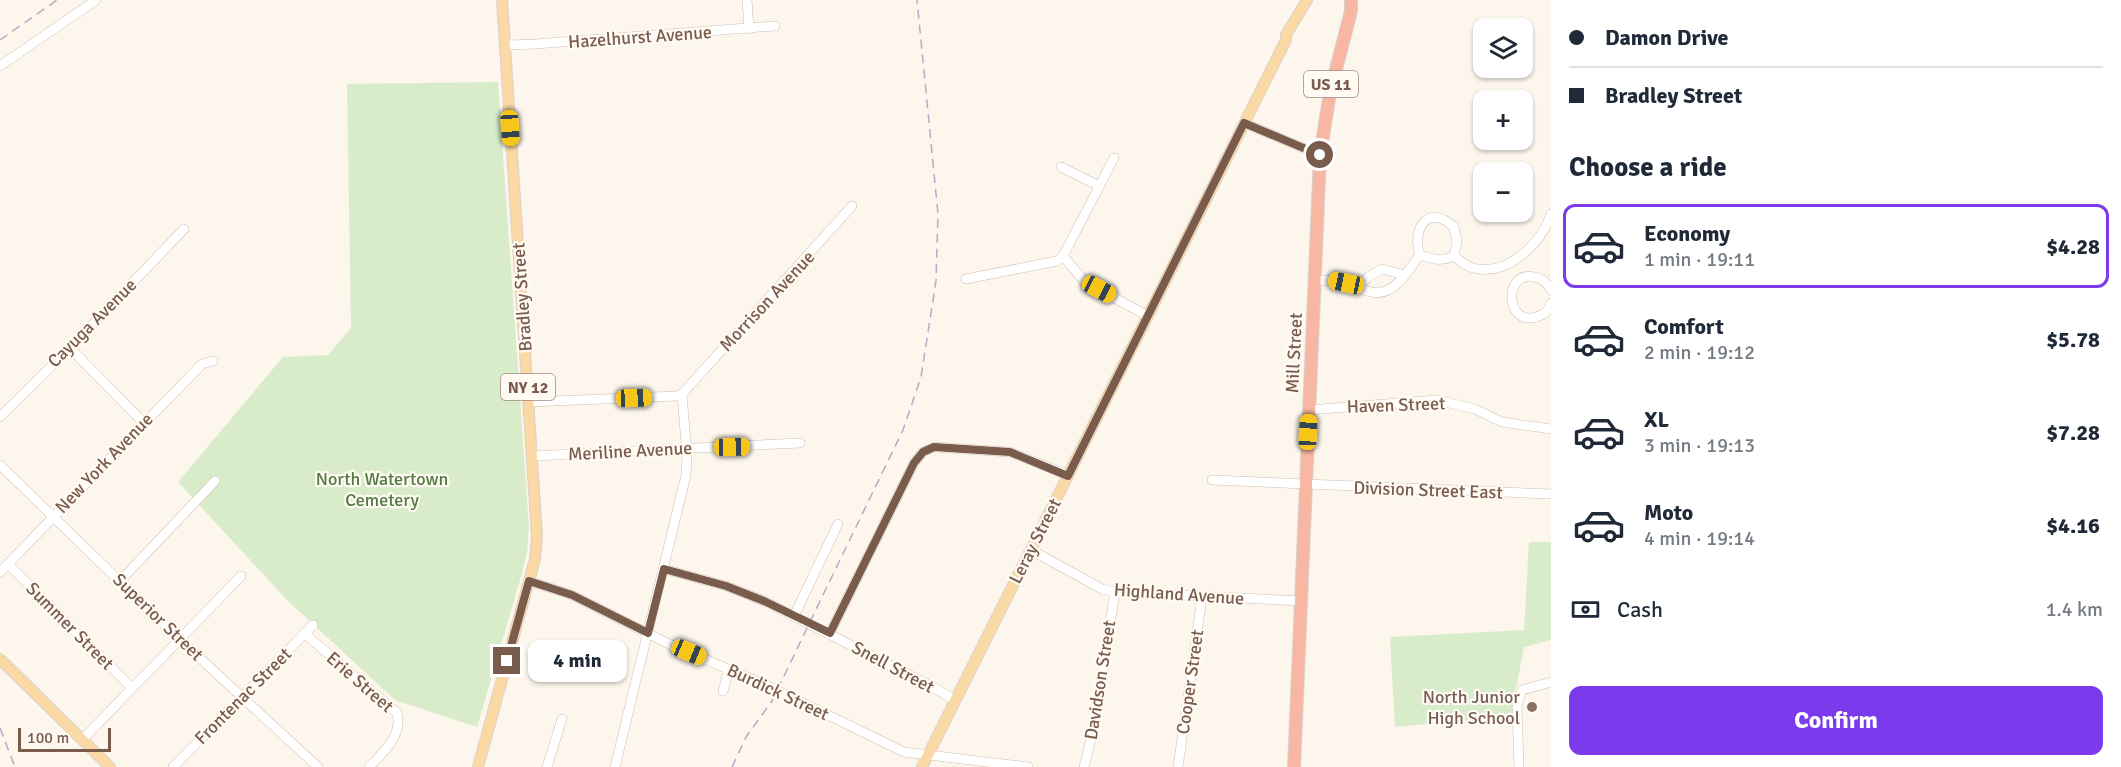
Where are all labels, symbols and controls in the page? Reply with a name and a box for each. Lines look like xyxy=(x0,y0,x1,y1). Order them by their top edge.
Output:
map controls xyxy=(1473,18,1533,222)
button: layers xyxy=(1473,18,1533,78)
street label: Hazelhurst Avenue xyxy=(567,21,713,53)
text: Damon Drive xyxy=(1605,24,1728,51)
road number: US 11 xyxy=(1304,71,1358,97)
text: Bradley Street xyxy=(1605,82,1742,109)
button: + xyxy=(1473,90,1533,150)
car xyxy=(500,109,520,147)
route start xyxy=(1306,141,1333,168)
text: Choose a ride xyxy=(1569,151,1727,184)
button: − xyxy=(1473,162,1533,222)
icon: car xyxy=(1572,219,1626,273)
text: Economy xyxy=(1644,220,1730,247)
text: $4.28 xyxy=(2046,233,2100,260)
street label: Bradley Street xyxy=(507,242,537,352)
street label: Morrison Avenue xyxy=(715,246,819,356)
text: 1 min · 19:11 xyxy=(1644,247,1755,272)
car xyxy=(1327,270,1365,296)
car xyxy=(1079,273,1119,305)
street label: Cayuga Avenue xyxy=(43,274,141,372)
street label: Mill Street xyxy=(1281,312,1307,394)
icon: car xyxy=(1572,312,1626,366)
text: Comfort xyxy=(1644,313,1724,340)
text: $5.78 xyxy=(2046,326,2100,353)
text: 2 min · 19:12 xyxy=(1644,340,1755,365)
road number: NY 12 xyxy=(501,374,555,400)
car xyxy=(616,388,652,408)
street label: Haven Street xyxy=(1346,392,1446,418)
icon: car xyxy=(1572,405,1626,459)
text: XL xyxy=(1644,406,1669,433)
street label: New York Avenue xyxy=(50,408,158,518)
car xyxy=(1298,414,1318,450)
text: $7.28 xyxy=(2046,419,2100,446)
text: 3 min · 19:13 xyxy=(1644,433,1755,458)
street label: Meriline Avenue xyxy=(567,437,693,465)
car xyxy=(714,438,750,456)
park label: North Watertown Cemetery xyxy=(316,468,448,511)
street label: Division Street East xyxy=(1353,476,1503,504)
street label: Leray Street xyxy=(1004,495,1066,587)
icon: car xyxy=(1572,498,1626,552)
text: Moto xyxy=(1644,499,1693,526)
text: $4.16 xyxy=(2046,512,2100,539)
text: 4 min · 19:14 xyxy=(1644,526,1755,551)
street label: Superior Street xyxy=(108,568,208,666)
street label: Summer Street xyxy=(22,578,118,674)
street label: Highland Avenue xyxy=(1113,578,1245,610)
icon: cash xyxy=(1569,593,1602,626)
text: Cash xyxy=(1617,596,1663,623)
text: 1.4 km xyxy=(2046,597,2103,622)
street label: Davidson Street xyxy=(1080,619,1120,741)
street label: Cooper Street xyxy=(1172,628,1208,736)
street label: Snell Street xyxy=(848,636,938,698)
car xyxy=(669,637,709,667)
callout: 4 min xyxy=(528,640,627,682)
street label: Frontenac Street xyxy=(190,643,296,749)
street label: Erie Street xyxy=(322,647,398,717)
route end xyxy=(493,647,520,674)
text: 4 min xyxy=(553,648,602,673)
street label: Burdick Street xyxy=(724,659,832,725)
place label: North Junior High School xyxy=(1423,686,1520,729)
button: Confirm xyxy=(1569,686,2103,755)
marker: North Junior High School xyxy=(1525,700,1539,714)
scale bar xyxy=(18,725,111,752)
text: 100 m xyxy=(27,728,69,748)

